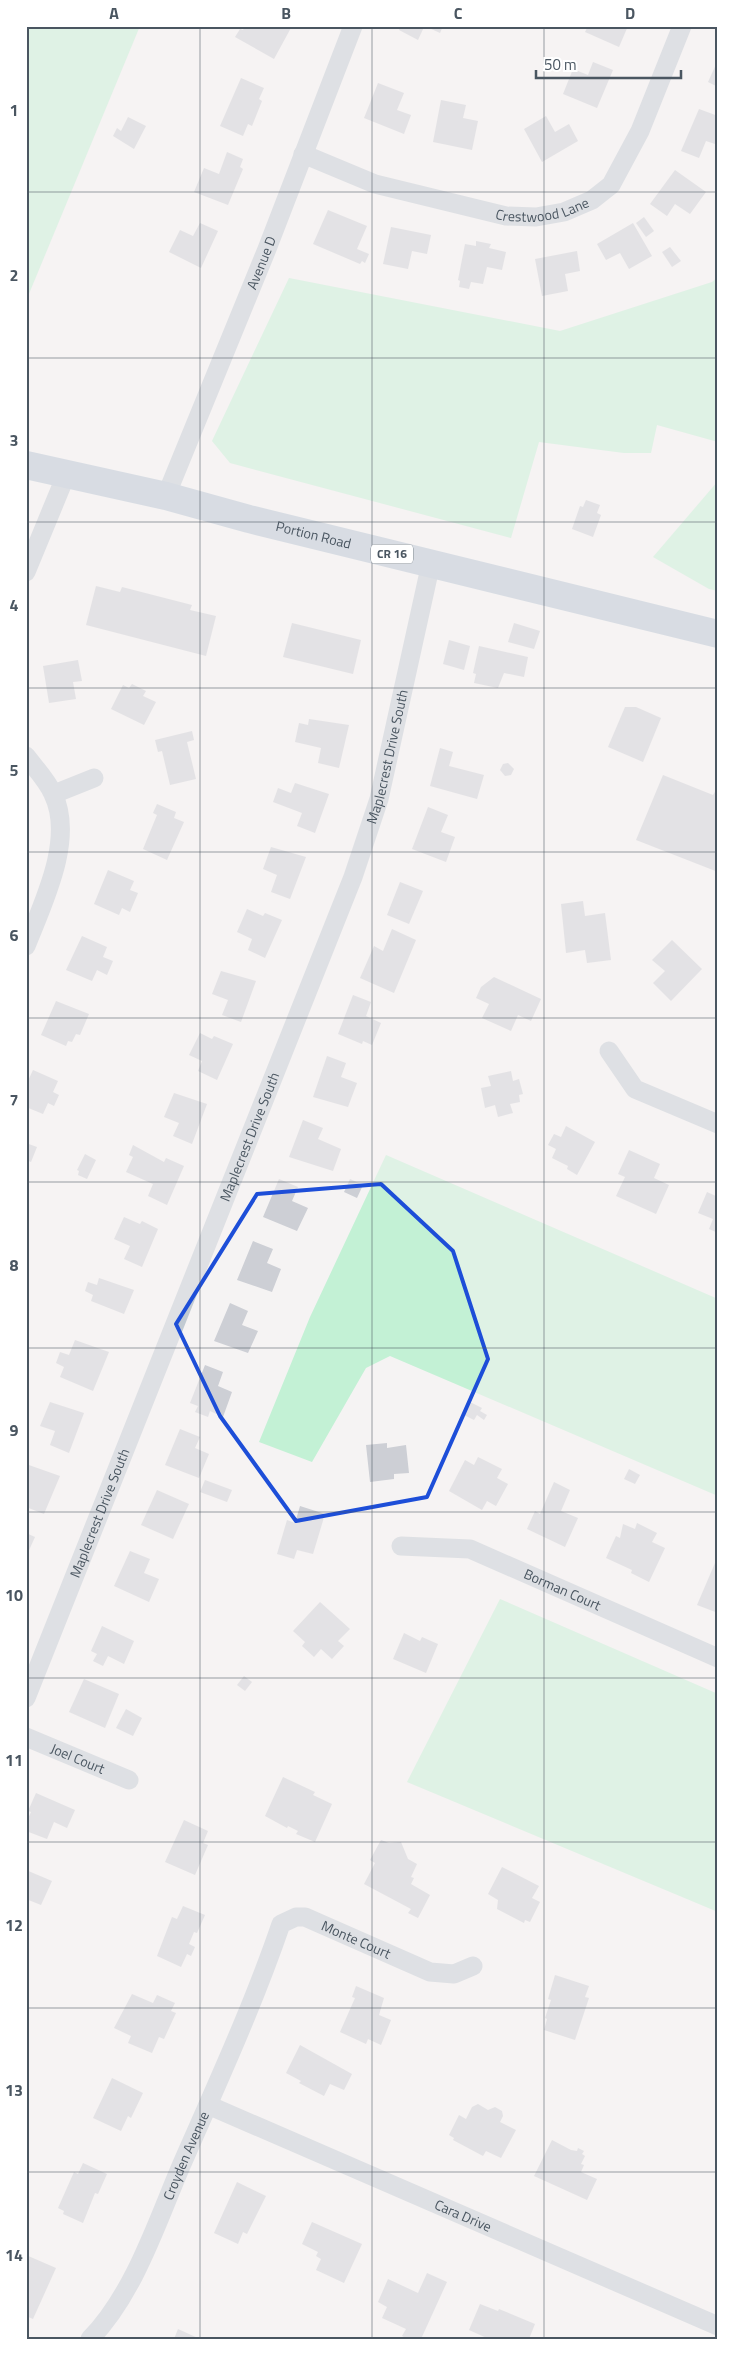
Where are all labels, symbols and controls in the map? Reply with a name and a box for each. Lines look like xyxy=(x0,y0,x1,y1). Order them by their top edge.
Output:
text: A xyxy=(109,1,119,25)
text: B xyxy=(281,1,291,25)
text: C xyxy=(454,1,463,25)
text: D xyxy=(625,1,635,25)
scale bar xyxy=(536,48,682,80)
text: 50 m xyxy=(544,53,577,76)
text: 1 xyxy=(10,98,18,122)
street label: Crestwood Lane xyxy=(494,192,592,227)
street label: Avenue D xyxy=(241,233,281,292)
text: 2 xyxy=(10,263,18,287)
text: 3 xyxy=(10,428,18,452)
street label: Portion Road xyxy=(274,515,354,554)
road number: CR 16 xyxy=(371,544,413,564)
text: 4 xyxy=(10,593,19,617)
street label: Maplecrest Drive South xyxy=(360,687,413,827)
text: 5 xyxy=(10,758,19,782)
text: 6 xyxy=(10,923,19,947)
street label: Maplecrest Drive South xyxy=(214,1069,284,1204)
text: 7 xyxy=(10,1088,18,1112)
text: 8 xyxy=(10,1253,19,1277)
text: 9 xyxy=(10,1418,19,1442)
street label: Maplecrest Drive South xyxy=(64,1445,134,1581)
street label: Borman Court xyxy=(521,1563,605,1615)
text: 10 xyxy=(5,1583,23,1607)
street label: Joel Court xyxy=(48,1737,108,1779)
text: 11 xyxy=(5,1748,23,1772)
text: 12 xyxy=(5,1913,23,1937)
street label: Monte Court xyxy=(318,1915,394,1964)
text: 13 xyxy=(5,2078,23,2102)
street label: Croyden Avenue xyxy=(157,2108,214,2203)
street label: Cara Drive xyxy=(431,2193,495,2237)
text: 14 xyxy=(5,2243,23,2267)

